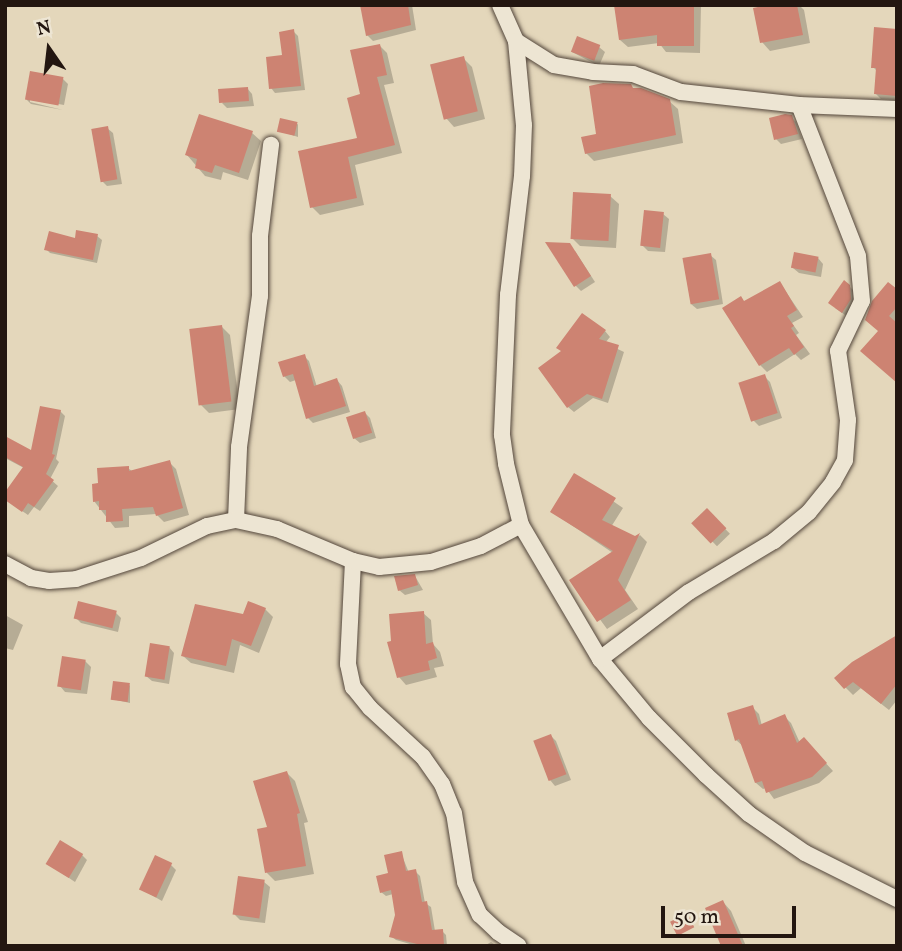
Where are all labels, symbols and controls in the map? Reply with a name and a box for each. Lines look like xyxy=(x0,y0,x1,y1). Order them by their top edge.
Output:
north arrow xyxy=(14,14,84,84)
text: N xyxy=(34,14,54,43)
scale bar xyxy=(664,892,799,936)
text: 50 m xyxy=(674,903,719,932)

